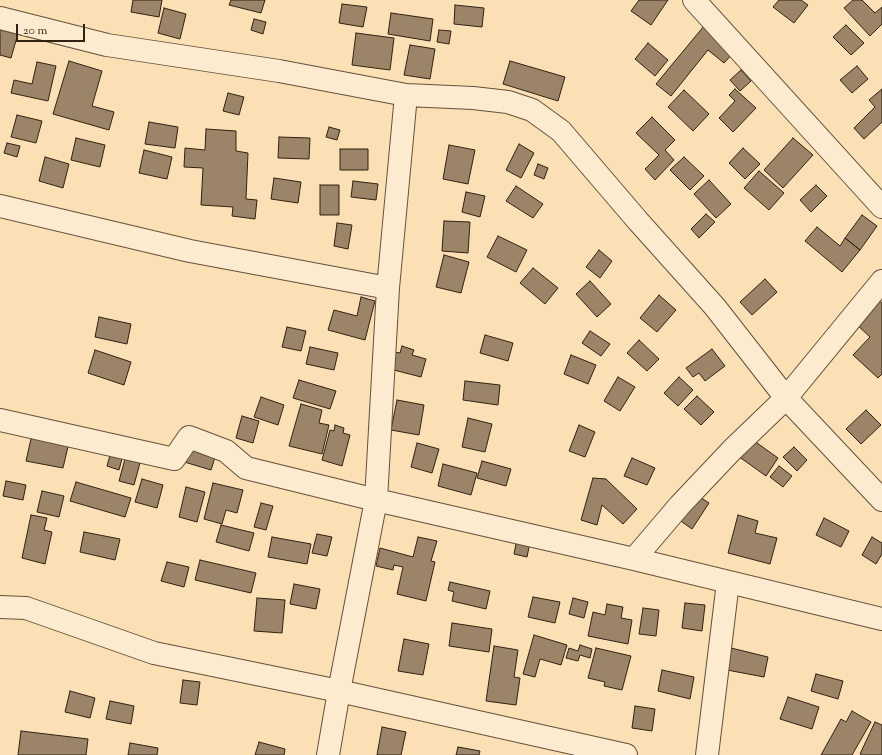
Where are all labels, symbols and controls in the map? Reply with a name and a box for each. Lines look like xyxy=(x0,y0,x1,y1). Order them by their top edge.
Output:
scale bar xyxy=(18,16,87,42)
text: 20 m xyxy=(23,22,47,40)

